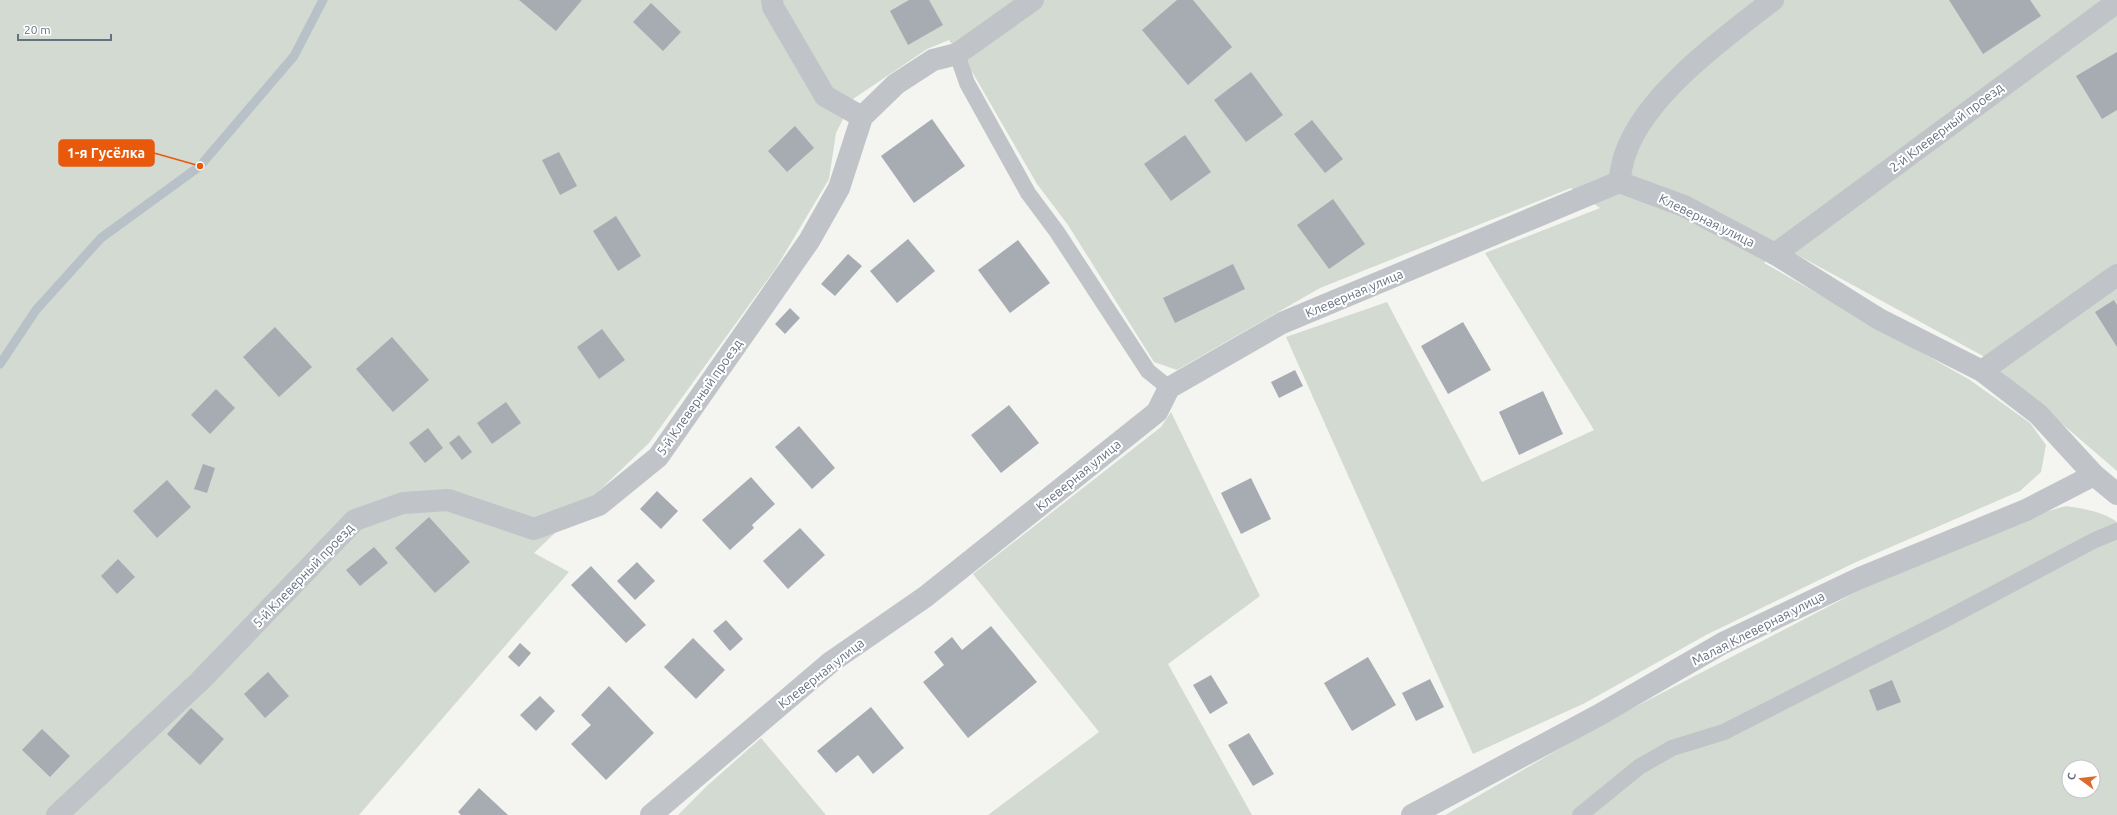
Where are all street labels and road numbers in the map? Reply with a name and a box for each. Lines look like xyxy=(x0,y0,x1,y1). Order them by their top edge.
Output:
street label: 2-й Клеверный проезд xyxy=(1887,80,2006,174)
street label: Клеверная улица xyxy=(1657,191,1757,249)
street label: Клеверная улица xyxy=(1303,266,1405,320)
street label: 5-й Клеверный проезд xyxy=(654,336,745,458)
street label: Клеверная улица xyxy=(1033,437,1123,513)
street label: 5-й Клеверный проезд xyxy=(250,520,356,630)
street label: Малая Клеверная улица xyxy=(1689,588,1827,668)
street label: Клеверная улица xyxy=(775,635,867,711)

